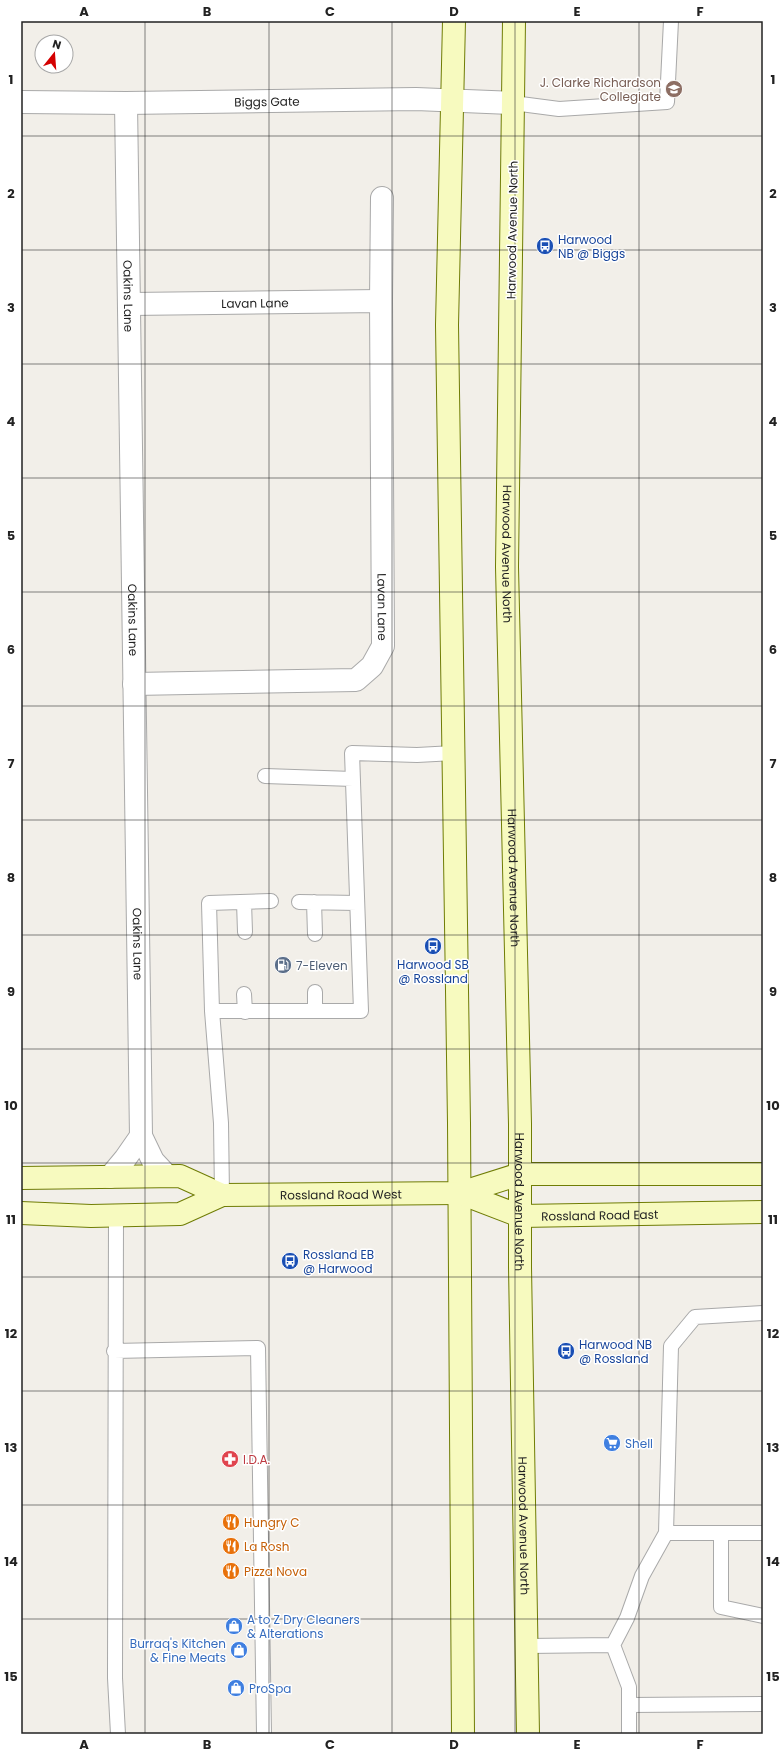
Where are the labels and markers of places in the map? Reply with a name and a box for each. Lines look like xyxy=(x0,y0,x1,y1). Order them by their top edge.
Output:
place label: J. Clarke Richardson Collegiate xyxy=(540,74,661,105)
school or university icon: J. Clarke Richardson Collegiate xyxy=(664,79,684,99)
place label: Harwood NB @ Biggs xyxy=(558,231,625,262)
bus stop icon: Harwood NB @ Biggs xyxy=(535,236,555,256)
bus stop icon: Harwood SB @ Rossland xyxy=(423,936,443,956)
fuel station icon: 7-Eleven xyxy=(273,955,293,975)
place label: Harwood SB @ Rossland xyxy=(397,956,469,987)
place label: 7-Eleven xyxy=(296,957,348,974)
place label: Rossland EB @ Harwood xyxy=(303,1246,374,1277)
bus stop icon: Rossland EB @ Harwood xyxy=(280,1251,300,1271)
place label: Harwood NB @ Rossland xyxy=(579,1336,652,1367)
bus stop icon: Harwood NB @ Rossland xyxy=(556,1341,576,1361)
supermarket icon: Shell xyxy=(602,1433,622,1453)
place label: Shell xyxy=(625,1435,653,1452)
pharmacy icon: I.D.A. xyxy=(220,1449,240,1469)
place label: I.D.A. xyxy=(243,1451,270,1468)
restaurant icon: Hungry C xyxy=(221,1512,241,1532)
place label: Hungry C xyxy=(244,1514,299,1531)
restaurant icon: La Rosh xyxy=(221,1536,241,1556)
place label: La Rosh xyxy=(244,1538,289,1555)
restaurant icon: Pizza Nova xyxy=(221,1561,241,1581)
place label: Pizza Nova xyxy=(244,1563,307,1580)
place label: A to Z Dry Cleaners & Alterations xyxy=(247,1611,360,1642)
shop icon: A to Z Dry Cleaners & Alterations xyxy=(224,1616,244,1636)
place label: Burraq's Kitchen & Fine Meats xyxy=(130,1635,226,1666)
shop icon: Burraq's Kitchen & Fine Meats xyxy=(229,1640,249,1660)
shop icon: ProSpa xyxy=(226,1678,246,1698)
place label: ProSpa xyxy=(249,1680,291,1697)

